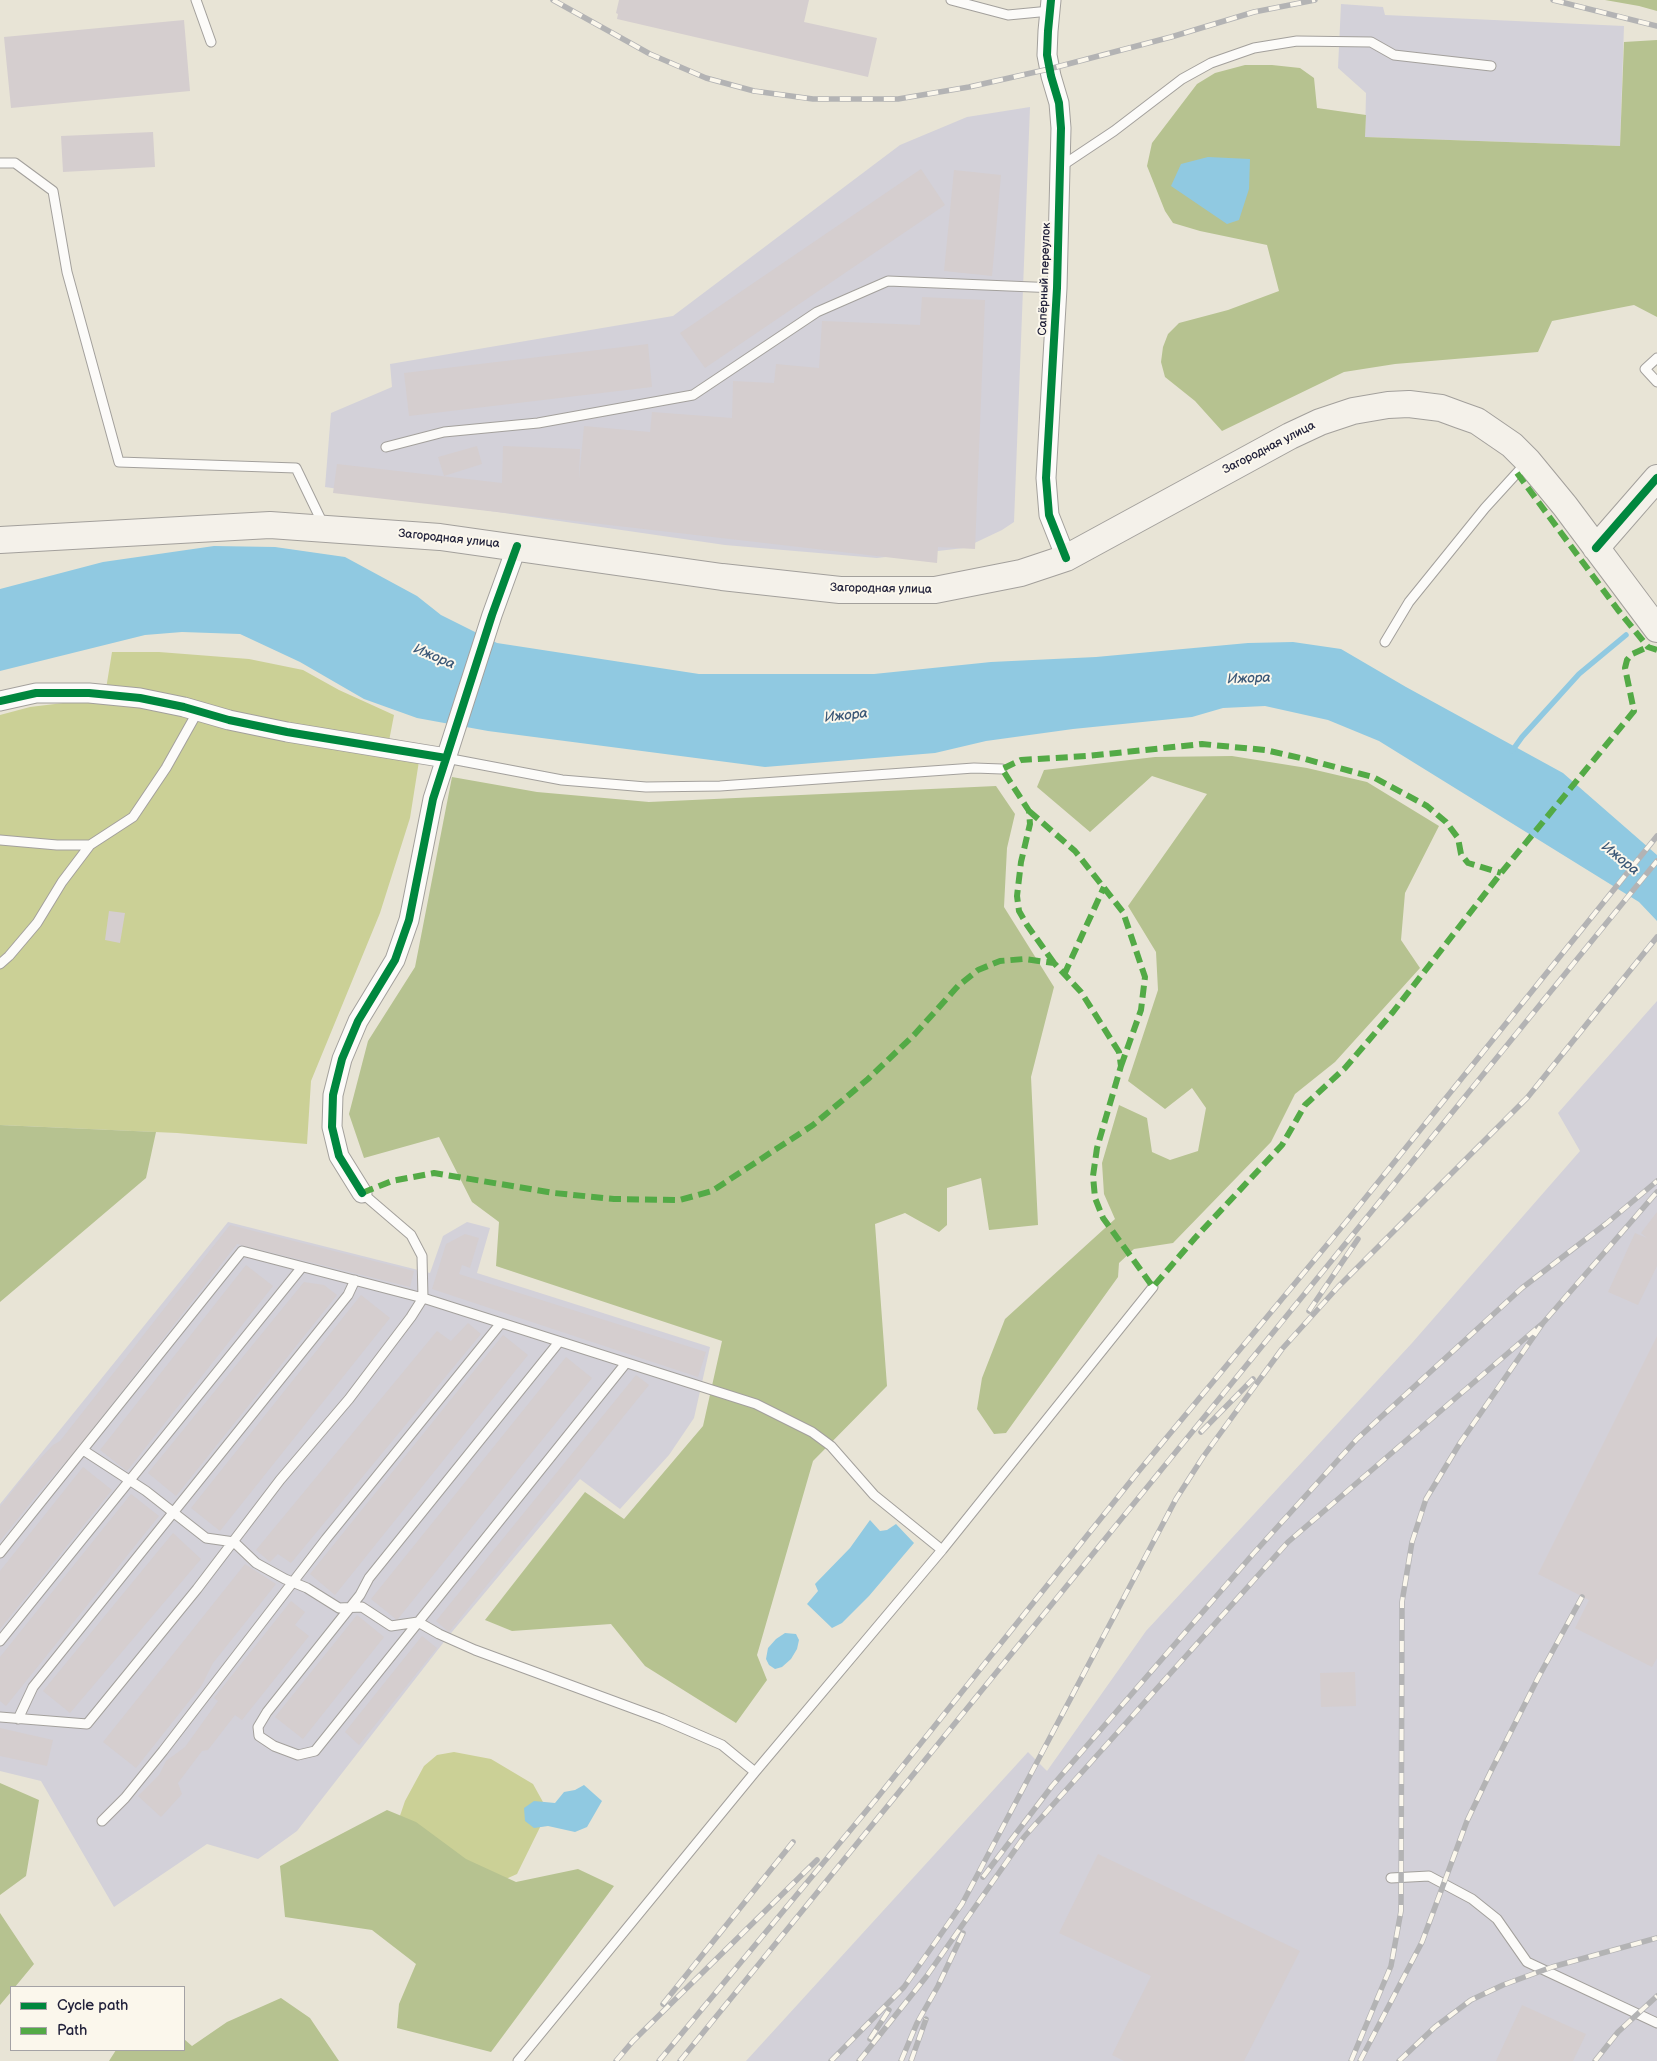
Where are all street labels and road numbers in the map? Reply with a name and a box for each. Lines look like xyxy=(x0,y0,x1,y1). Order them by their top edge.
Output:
street label: Сапёрный переулок xyxy=(1036,222,1054,336)
street label: Загородная улица xyxy=(1220,418,1318,478)
street label: Загородная улица xyxy=(398,527,500,551)
street label: Загородная улица xyxy=(830,581,932,597)

